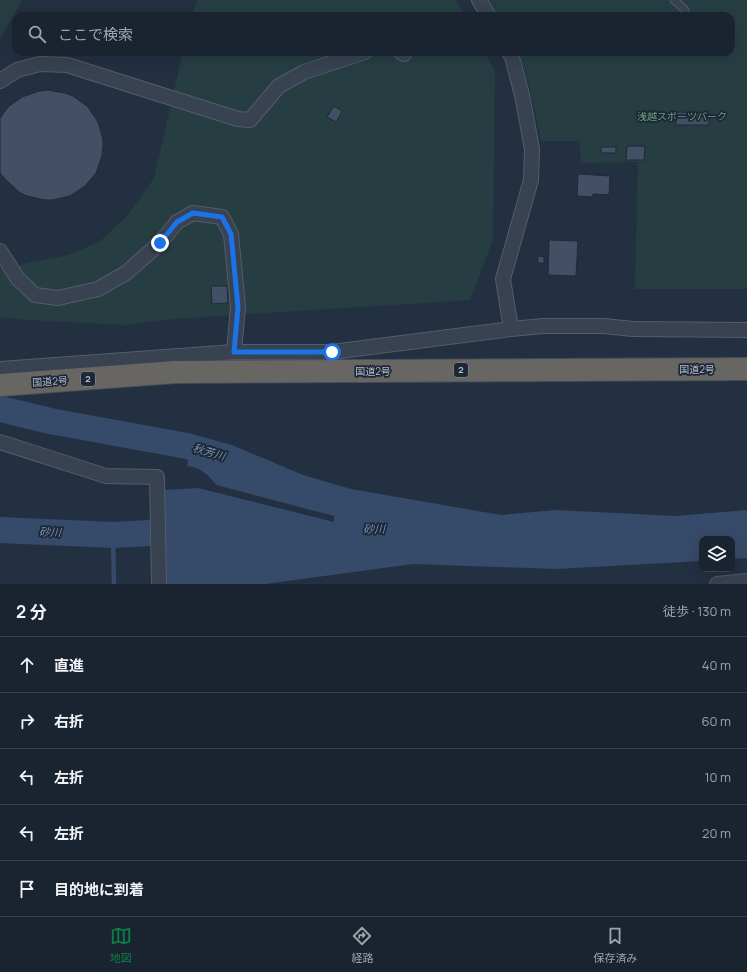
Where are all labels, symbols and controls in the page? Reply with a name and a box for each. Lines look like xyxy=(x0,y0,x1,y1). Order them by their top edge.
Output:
search box xyxy=(12,12,735,56)
icon: search xyxy=(26,23,48,45)
text: ここで検索 xyxy=(58,24,133,45)
park label: 浅越スポーツパーク xyxy=(637,109,727,123)
route end xyxy=(151,234,169,252)
route start xyxy=(323,343,341,361)
street label: 国道2号 xyxy=(679,362,715,376)
road number: 2 xyxy=(454,363,468,377)
street label: 国道2号 xyxy=(355,364,391,378)
road number: 2 xyxy=(81,372,95,386)
street label: 国道2号 xyxy=(32,373,68,389)
water label: 秋芳川 xyxy=(191,440,228,464)
water label: 砂川 xyxy=(363,521,386,536)
water label: 砂川 xyxy=(39,523,62,540)
map controls xyxy=(699,536,735,572)
button: layers xyxy=(699,536,735,572)
text: 2 分 xyxy=(16,600,47,623)
text: 徒歩 · 130 m xyxy=(663,602,731,620)
icon: ahead xyxy=(16,654,38,676)
text: 直進 xyxy=(54,655,84,676)
text: 40 m xyxy=(702,656,731,674)
icon: right xyxy=(16,710,38,732)
text: 右折 xyxy=(54,711,84,732)
text: 60 m xyxy=(701,712,731,730)
icon: left xyxy=(16,766,38,788)
text: 左折 xyxy=(54,767,84,788)
text: 10 m xyxy=(704,768,731,786)
icon: left xyxy=(16,822,38,844)
text: 左折 xyxy=(54,823,84,844)
text: 20 m xyxy=(702,824,731,842)
icon: arrive xyxy=(16,878,38,900)
text: 目的地に到着 xyxy=(54,879,144,900)
tab: 地図 xyxy=(110,925,132,965)
tab: 経路 xyxy=(351,925,373,965)
tab: 保存済み xyxy=(593,925,637,965)

